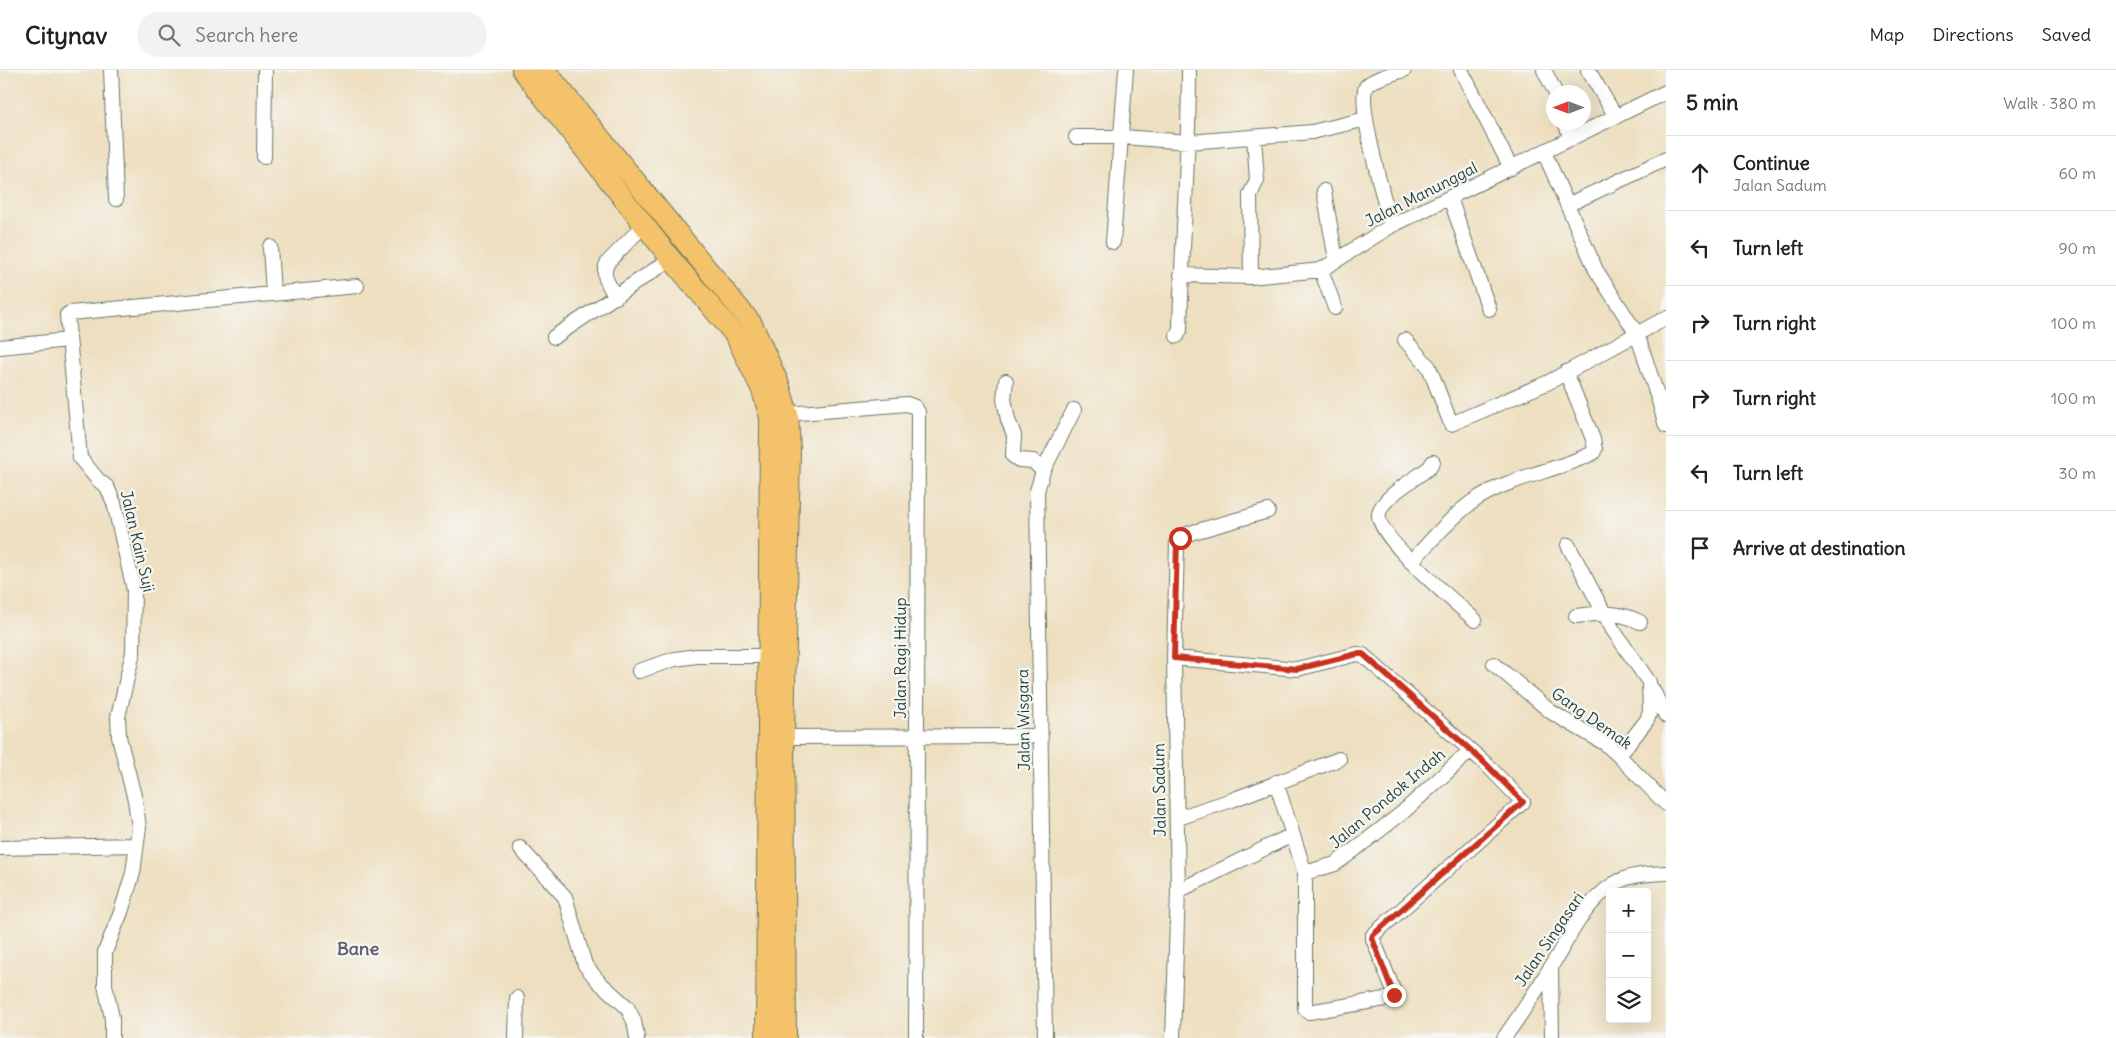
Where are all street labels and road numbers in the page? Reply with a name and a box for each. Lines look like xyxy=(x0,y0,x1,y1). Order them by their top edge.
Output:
street label: Jalan Manunggal xyxy=(1361,157,1481,231)
street label: Jalan Kain Suji xyxy=(117,488,159,594)
street label: Jalan Ragi Hidup xyxy=(890,597,910,719)
street label: Jalan Wisgara xyxy=(1012,669,1034,771)
street label: Gang Demak xyxy=(1548,683,1636,753)
street label: Jalan Sadum xyxy=(1148,743,1170,837)
street label: Jalan Pondok Indah xyxy=(1325,744,1449,852)
street label: Jalan Singasari xyxy=(1510,888,1588,990)

